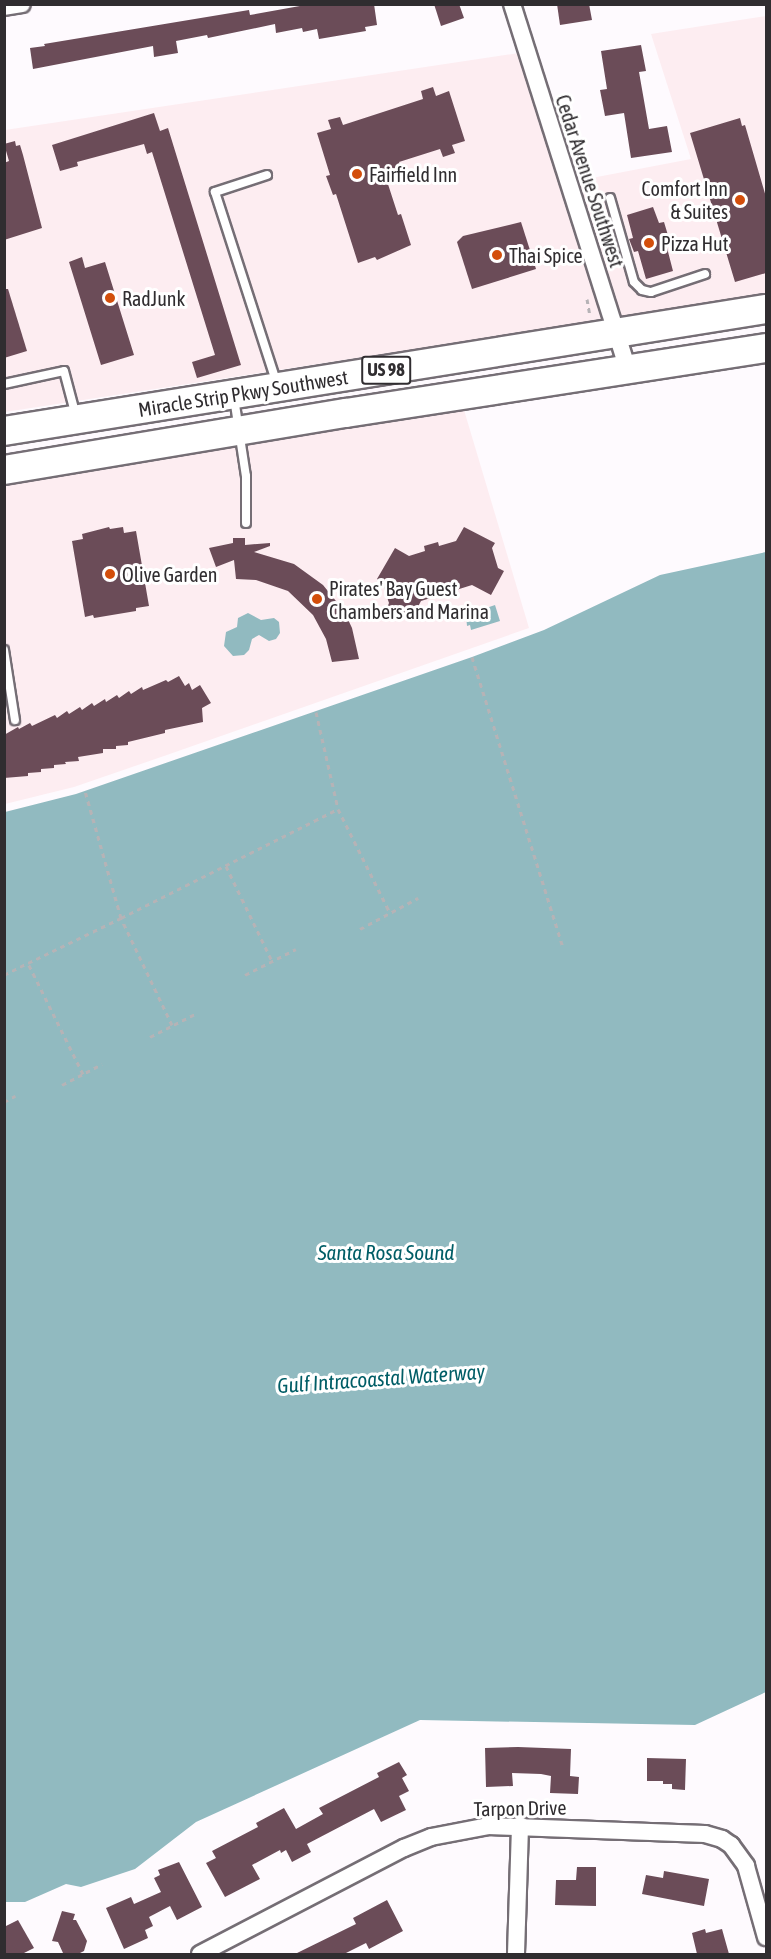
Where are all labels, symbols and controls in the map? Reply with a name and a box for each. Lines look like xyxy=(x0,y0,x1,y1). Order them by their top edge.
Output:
street label: Cedar Avenue Southwest xyxy=(551,92,629,270)
place label: Fairfield Inn xyxy=(369,162,457,186)
marker: Fairfield Inn xyxy=(350,167,364,181)
place label: Comfort Inn & Suites xyxy=(642,176,728,223)
marker: Comfort Inn & Suites xyxy=(733,193,747,207)
place label: Pizza Hut xyxy=(661,231,728,255)
marker: Pizza Hut xyxy=(642,236,656,250)
place label: Thai Spice xyxy=(509,243,583,267)
marker: Thai Spice xyxy=(490,248,504,262)
place label: RadJunk xyxy=(122,286,185,310)
marker: RadJunk xyxy=(103,291,117,305)
road number: US 98 xyxy=(360,355,412,385)
street label: Miracle Strip Pkwy Southwest xyxy=(136,365,350,421)
place label: Olive Garden xyxy=(122,562,217,586)
marker: Olive Garden xyxy=(103,567,117,581)
place label: Pirates' Bay Guest Chambers and Marina xyxy=(329,576,489,623)
marker: Pirates' Bay Guest Chambers and Marina xyxy=(310,592,324,606)
water label: Santa Rosa Sound xyxy=(318,1239,454,1265)
water label: Gulf Intracoastal Waterway xyxy=(276,1358,486,1398)
street label: Tarpon Drive xyxy=(473,1795,567,1821)

